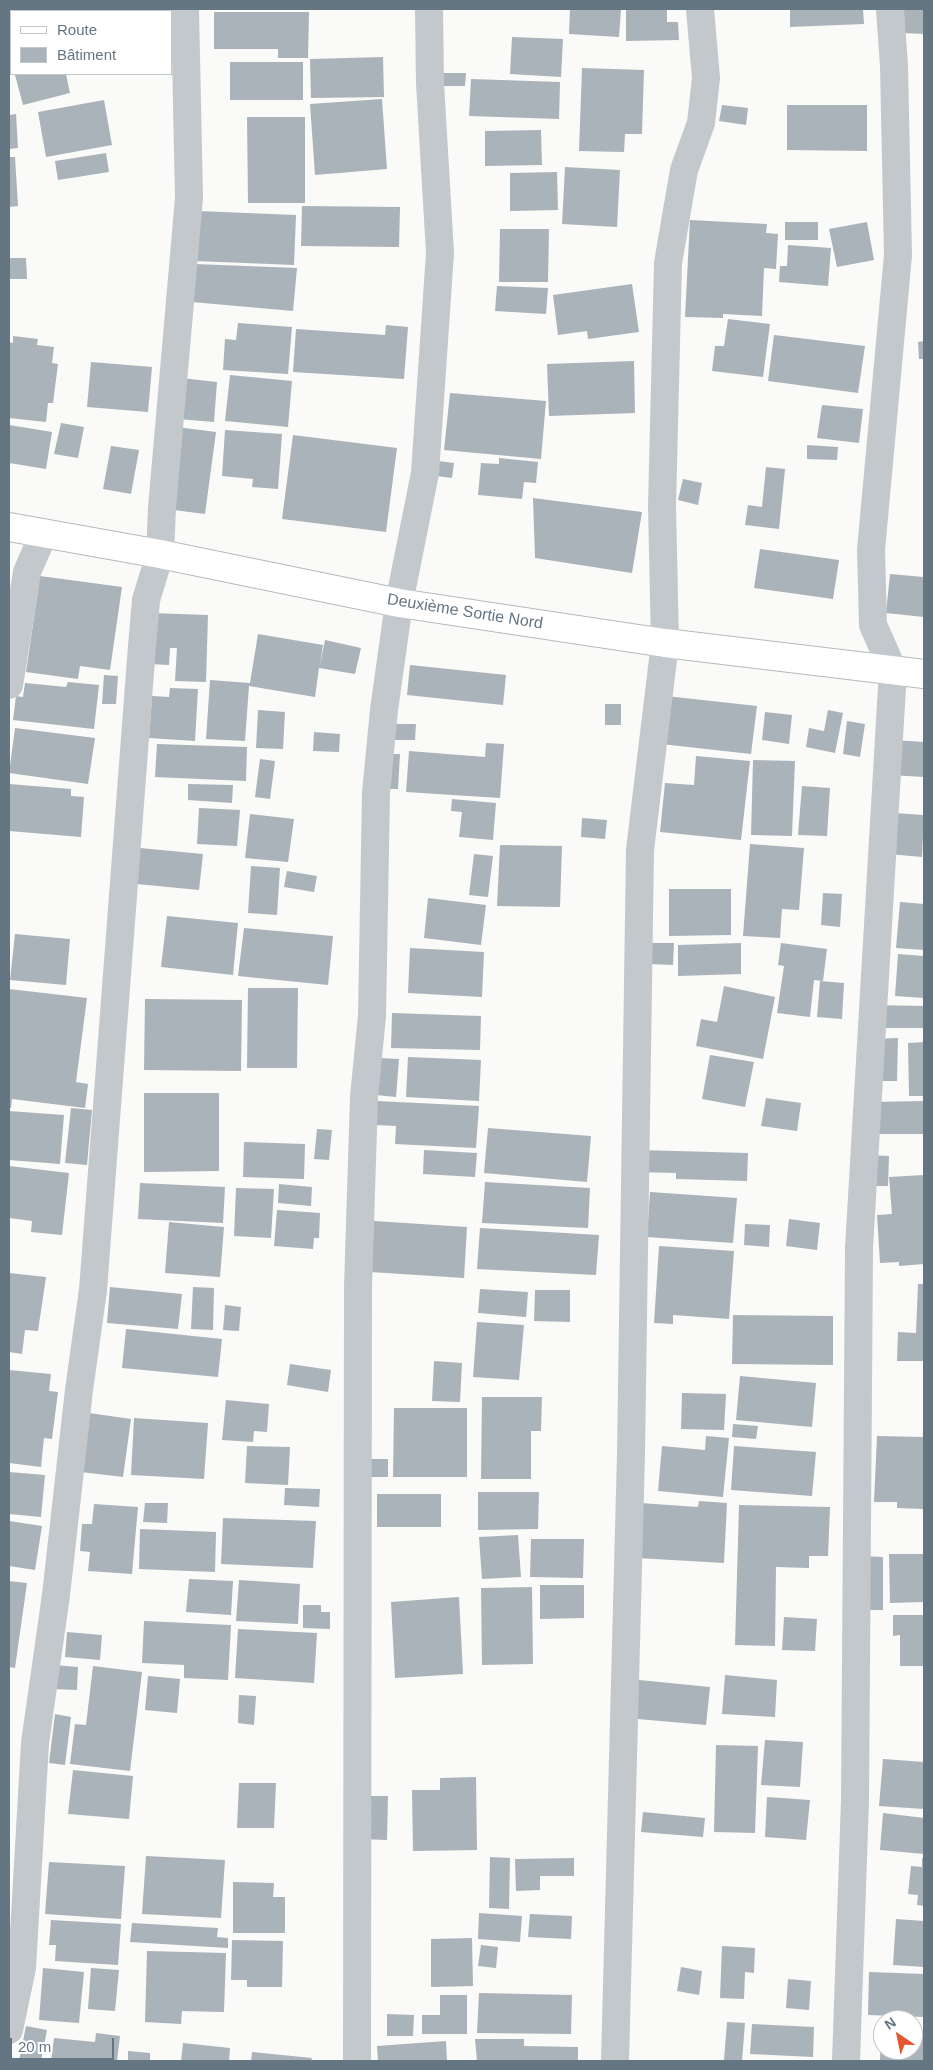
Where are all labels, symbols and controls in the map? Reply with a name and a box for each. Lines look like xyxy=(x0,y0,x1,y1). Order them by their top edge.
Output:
legend xyxy=(10,10,172,75)
text: Route xyxy=(57,21,97,38)
text: Bâtiment xyxy=(57,46,116,63)
street label: Deuxième Sortie Nord xyxy=(386,590,544,634)
north arrow xyxy=(873,2010,923,2060)
text: N xyxy=(882,2014,899,2033)
scale bar xyxy=(12,2028,116,2060)
text: 20 m xyxy=(18,2038,51,2055)

